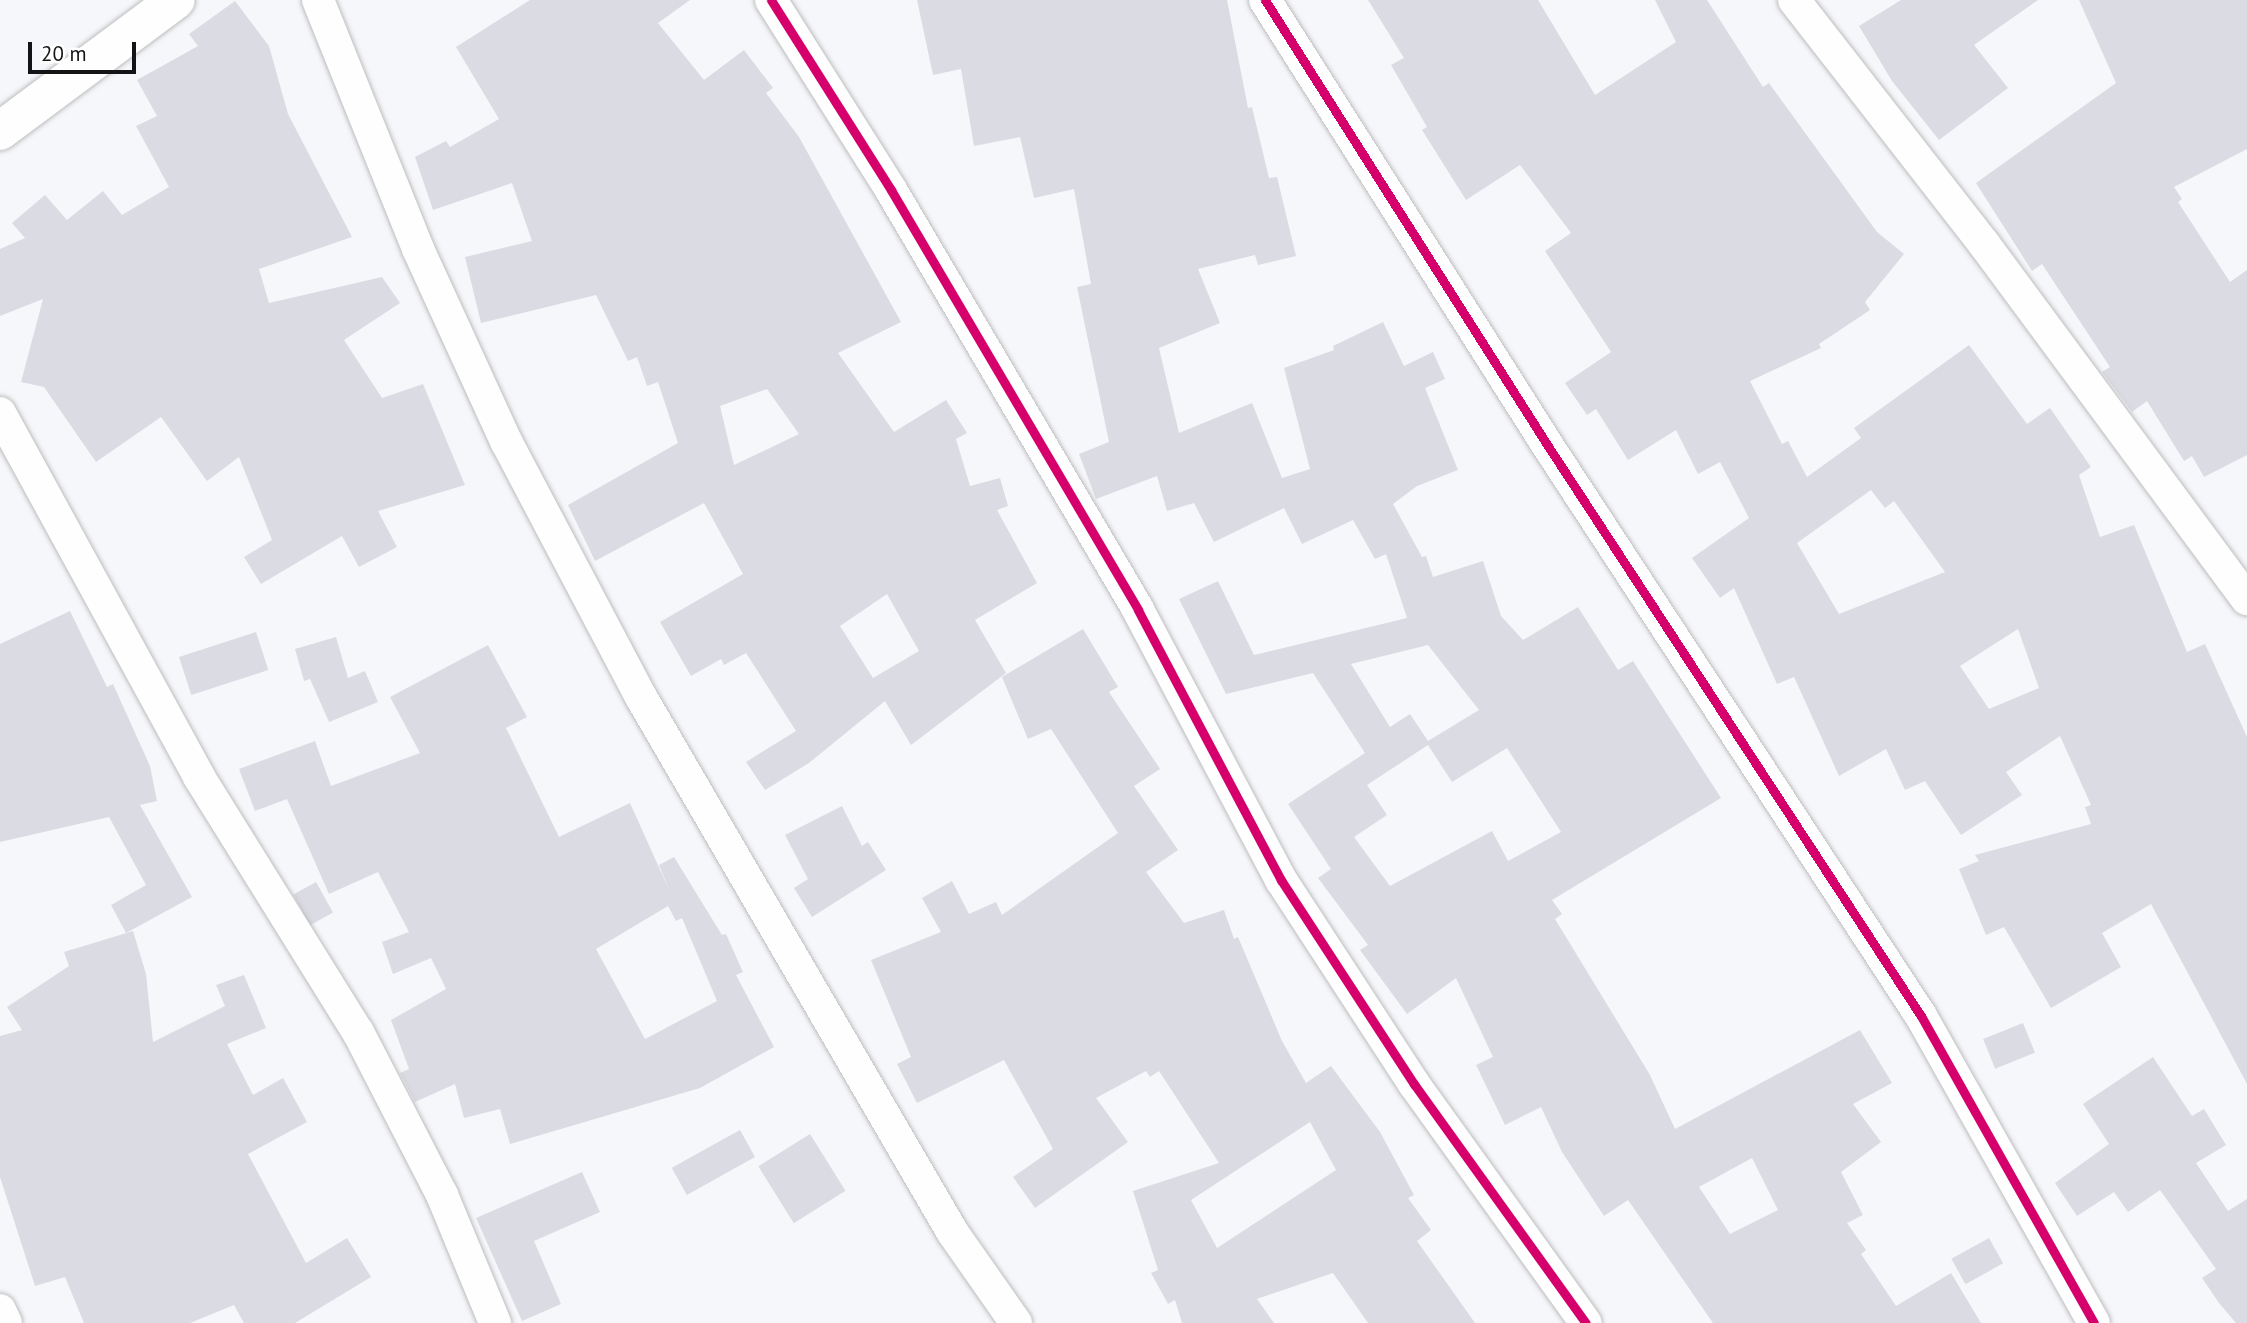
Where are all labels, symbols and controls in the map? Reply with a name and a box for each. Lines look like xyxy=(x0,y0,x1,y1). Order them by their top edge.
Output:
scale bar xyxy=(32,28,140,72)
text: 20 m xyxy=(41,40,87,67)

